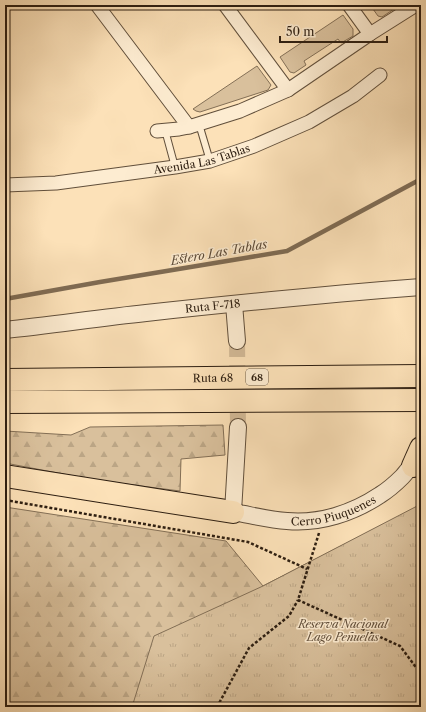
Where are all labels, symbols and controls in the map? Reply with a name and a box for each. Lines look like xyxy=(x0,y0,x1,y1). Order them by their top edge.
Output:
scale bar xyxy=(280,18,387,44)
text: 50 m xyxy=(286,24,315,39)
street label: Avenida Las Tablas xyxy=(152,141,252,177)
water label: Estero Las Tablas xyxy=(168,236,269,268)
street label: Ruta F-718 xyxy=(184,296,241,316)
road number: 68 xyxy=(246,369,268,385)
street label: Ruta 68 xyxy=(193,371,233,385)
street label: Cerro Piuquenes xyxy=(291,492,379,529)
park label: Reserva Nacional Lago Peñuelas xyxy=(297,617,389,644)

